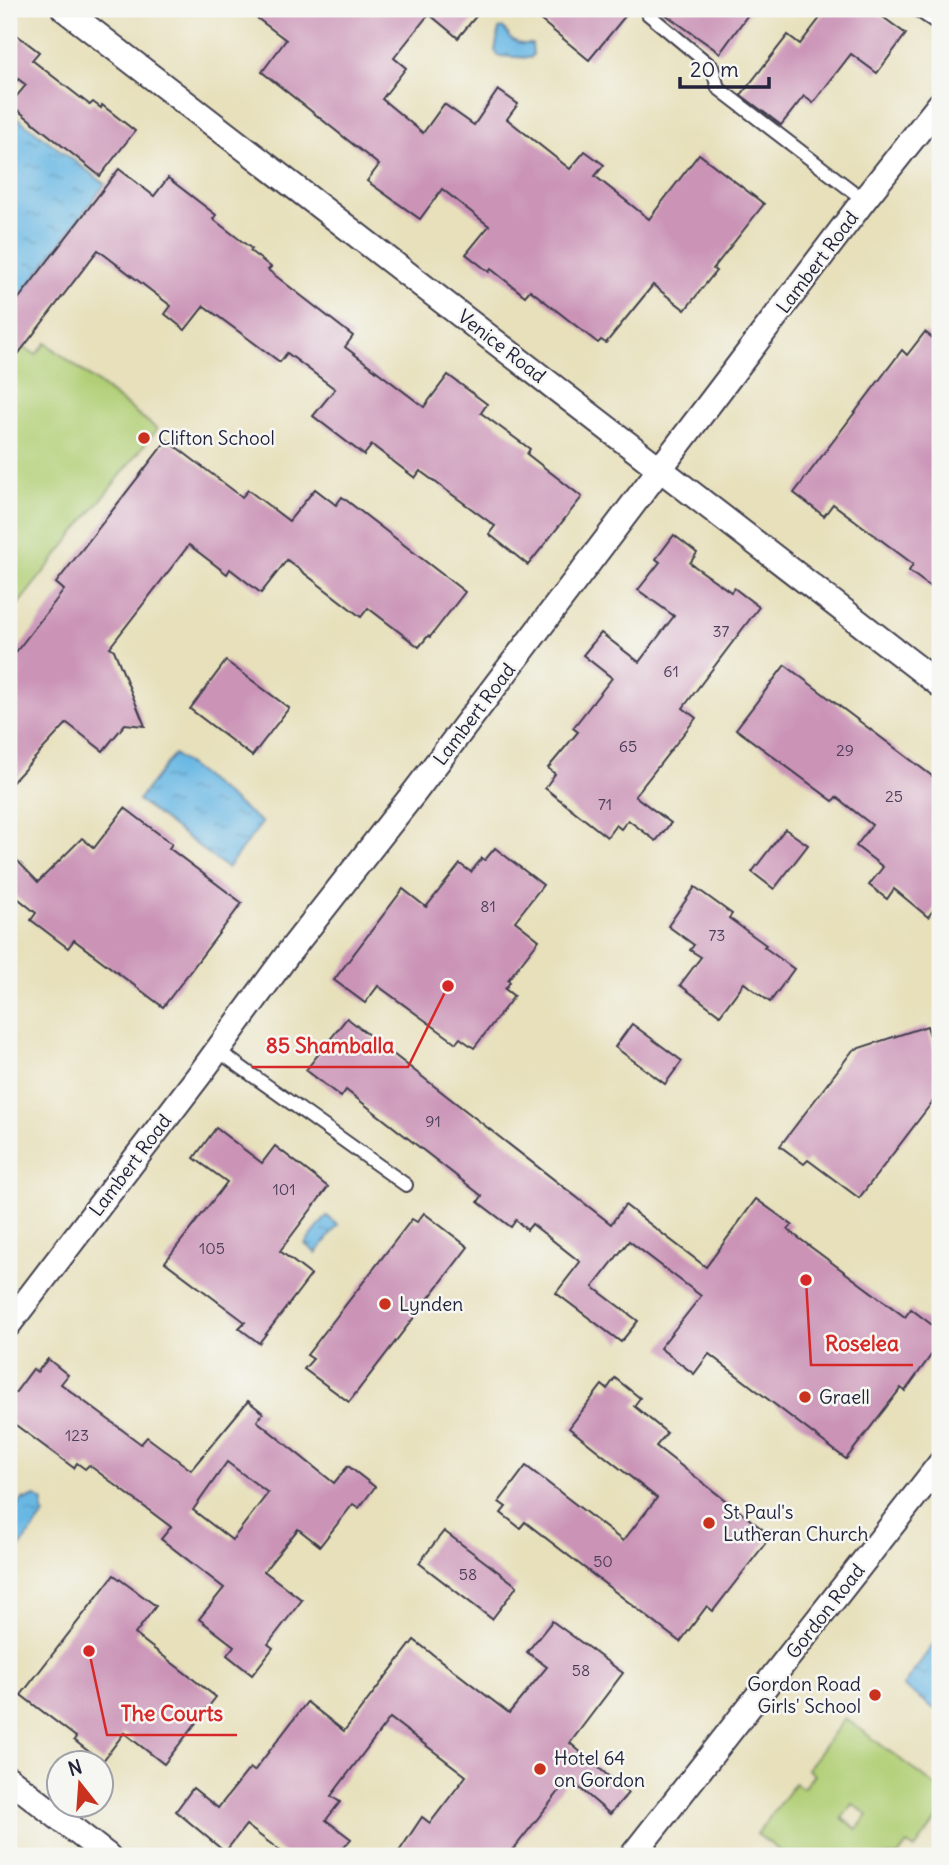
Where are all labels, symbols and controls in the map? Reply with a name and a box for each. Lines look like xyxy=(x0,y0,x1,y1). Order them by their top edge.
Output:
scale bar xyxy=(680,46,769,90)
text: 20 m xyxy=(690,56,739,83)
street label: Lambert Road xyxy=(771,206,863,318)
street label: Venice Road xyxy=(453,304,551,388)
place label: Clifton School xyxy=(158,426,275,450)
marker: Clifton School xyxy=(136,430,152,446)
house number: 37 xyxy=(713,621,730,641)
street label: Lambert Road xyxy=(428,658,520,770)
house number: 61 xyxy=(663,661,679,681)
house number: 65 xyxy=(619,736,637,756)
house number: 29 xyxy=(836,740,854,760)
house number: 25 xyxy=(885,786,903,806)
house number: 71 xyxy=(598,794,612,814)
house number: 81 xyxy=(480,896,496,916)
house number: 73 xyxy=(709,925,725,945)
callout: 85 Shamballa xyxy=(252,1025,408,1067)
text: 85 Shamballa xyxy=(266,1032,394,1059)
street label: Lambert Road xyxy=(84,1109,176,1221)
house number: 91 xyxy=(425,1111,441,1131)
house number: 101 xyxy=(272,1179,296,1199)
house number: 105 xyxy=(199,1238,225,1258)
place label: Lynden xyxy=(399,1292,463,1316)
marker: Lynden xyxy=(377,1296,393,1312)
callout: Roselea xyxy=(811,1323,913,1365)
text: Roselea xyxy=(825,1330,899,1357)
place label: Graell xyxy=(819,1385,870,1409)
marker: Graell xyxy=(797,1389,813,1405)
house number: 123 xyxy=(65,1425,89,1445)
place label: St Paul's Lutheran Church xyxy=(723,1500,868,1546)
marker: St Paul's Lutheran Church xyxy=(701,1515,717,1531)
house number: 50 xyxy=(593,1551,613,1571)
street label: Gordon Road xyxy=(780,1559,870,1663)
house number: 58 xyxy=(459,1564,477,1584)
house number: 58 xyxy=(572,1660,590,1680)
place label: Gordon Road Girls' School xyxy=(747,1672,861,1718)
marker: Gordon Road Girls' School xyxy=(867,1687,883,1703)
callout: The Courts xyxy=(107,1693,237,1735)
text: The Courts xyxy=(121,1700,224,1727)
place label: Hotel 64 on Gordon xyxy=(554,1746,645,1792)
north arrow xyxy=(46,1750,116,1820)
text: N xyxy=(65,1754,85,1781)
marker: Hotel 64 on Gordon xyxy=(532,1761,548,1777)

